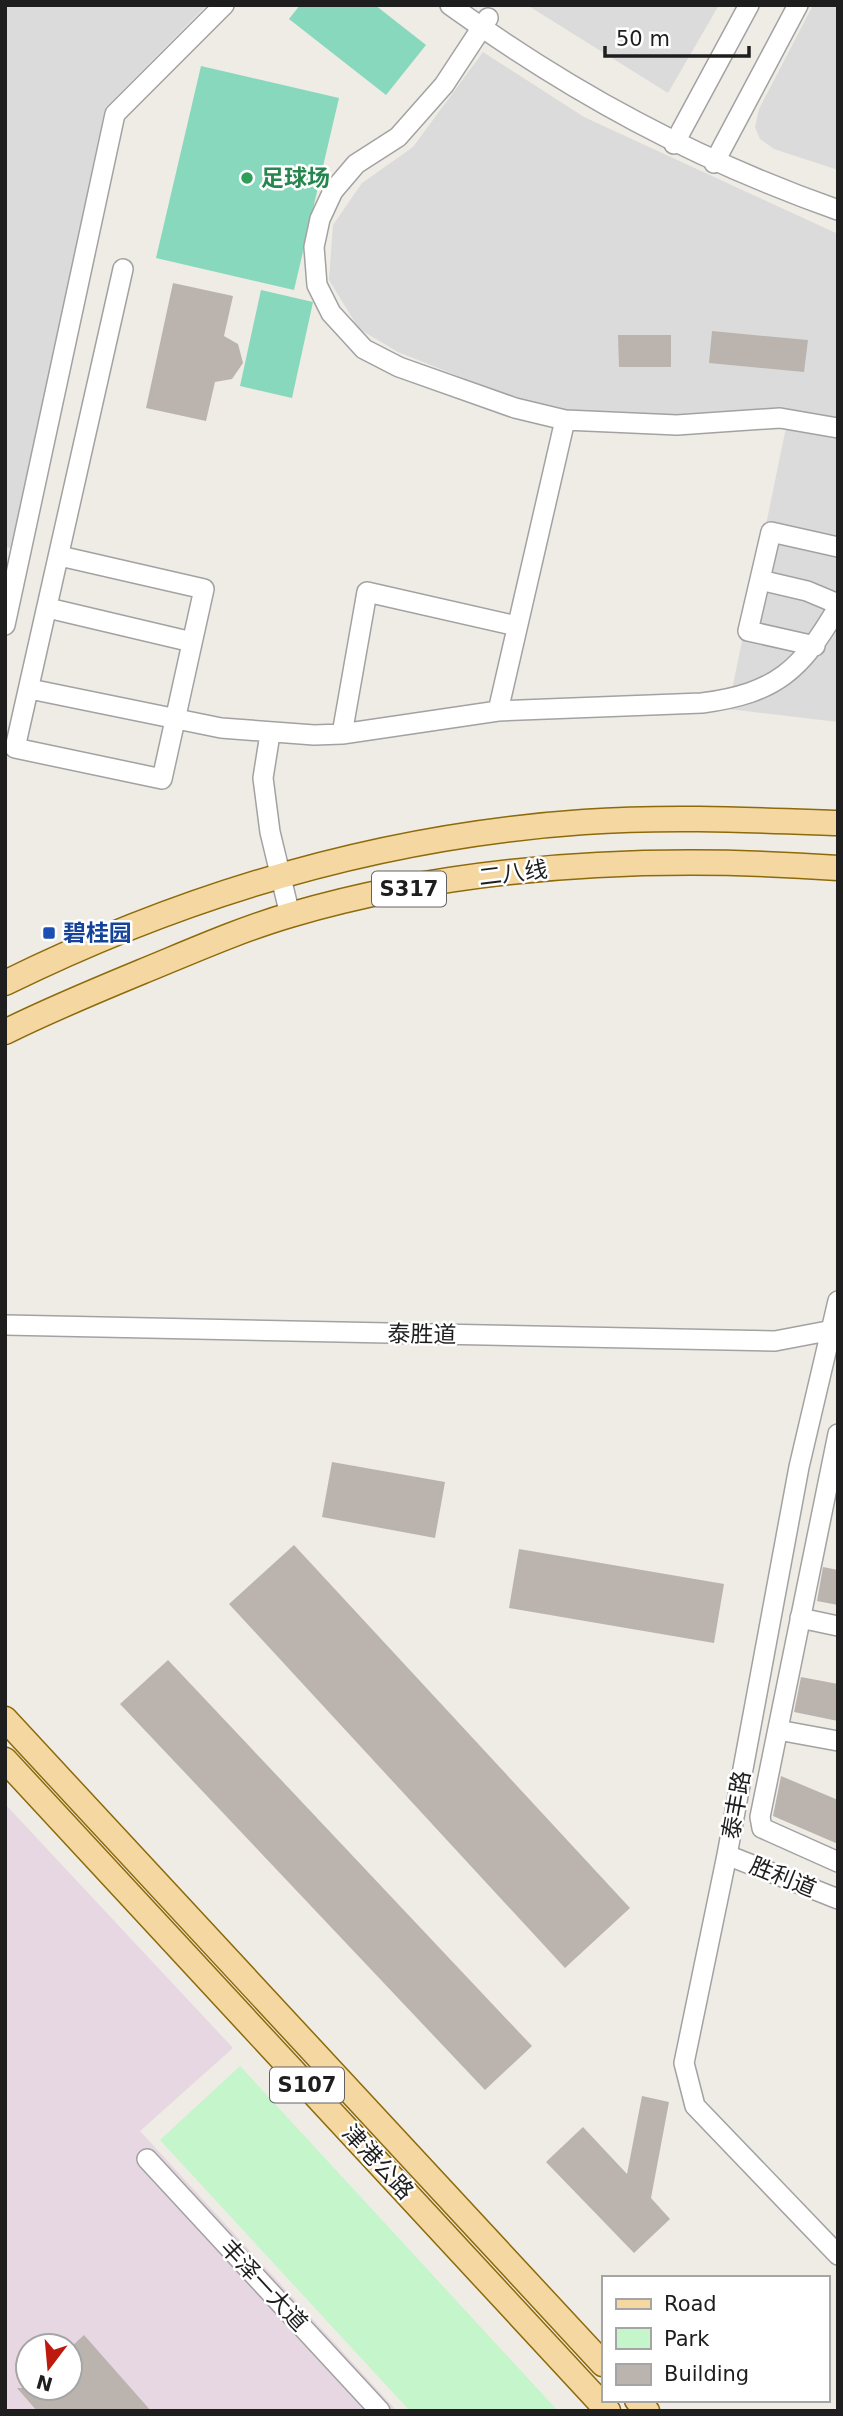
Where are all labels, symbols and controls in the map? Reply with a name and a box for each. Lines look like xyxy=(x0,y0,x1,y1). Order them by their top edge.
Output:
scale bar xyxy=(605,14,748,58)
text: 50 m xyxy=(616,27,670,51)
place label: 足球场 xyxy=(261,165,330,191)
marker: 足球场 xyxy=(239,170,255,186)
street label: 二八线 xyxy=(477,856,549,890)
road number: S317 xyxy=(372,872,446,906)
place label: 碧桂园 xyxy=(63,920,132,946)
marker: 碧桂园 xyxy=(41,925,57,941)
street label: 泰胜道 xyxy=(387,1320,457,1348)
street label: 泰丰路 xyxy=(717,1769,755,1841)
street label: 胜利道 xyxy=(746,1852,820,1902)
road number: S107 xyxy=(270,2068,344,2102)
street label: 津港公路 xyxy=(337,2119,419,2205)
street label: 丰泽一大道 xyxy=(215,2234,313,2336)
legend xyxy=(602,2276,829,2402)
text: Road xyxy=(664,2292,717,2316)
text: Park xyxy=(664,2327,710,2351)
north arrow xyxy=(14,2332,84,2402)
text: Building xyxy=(664,2362,749,2386)
text: N xyxy=(34,2371,55,2396)

